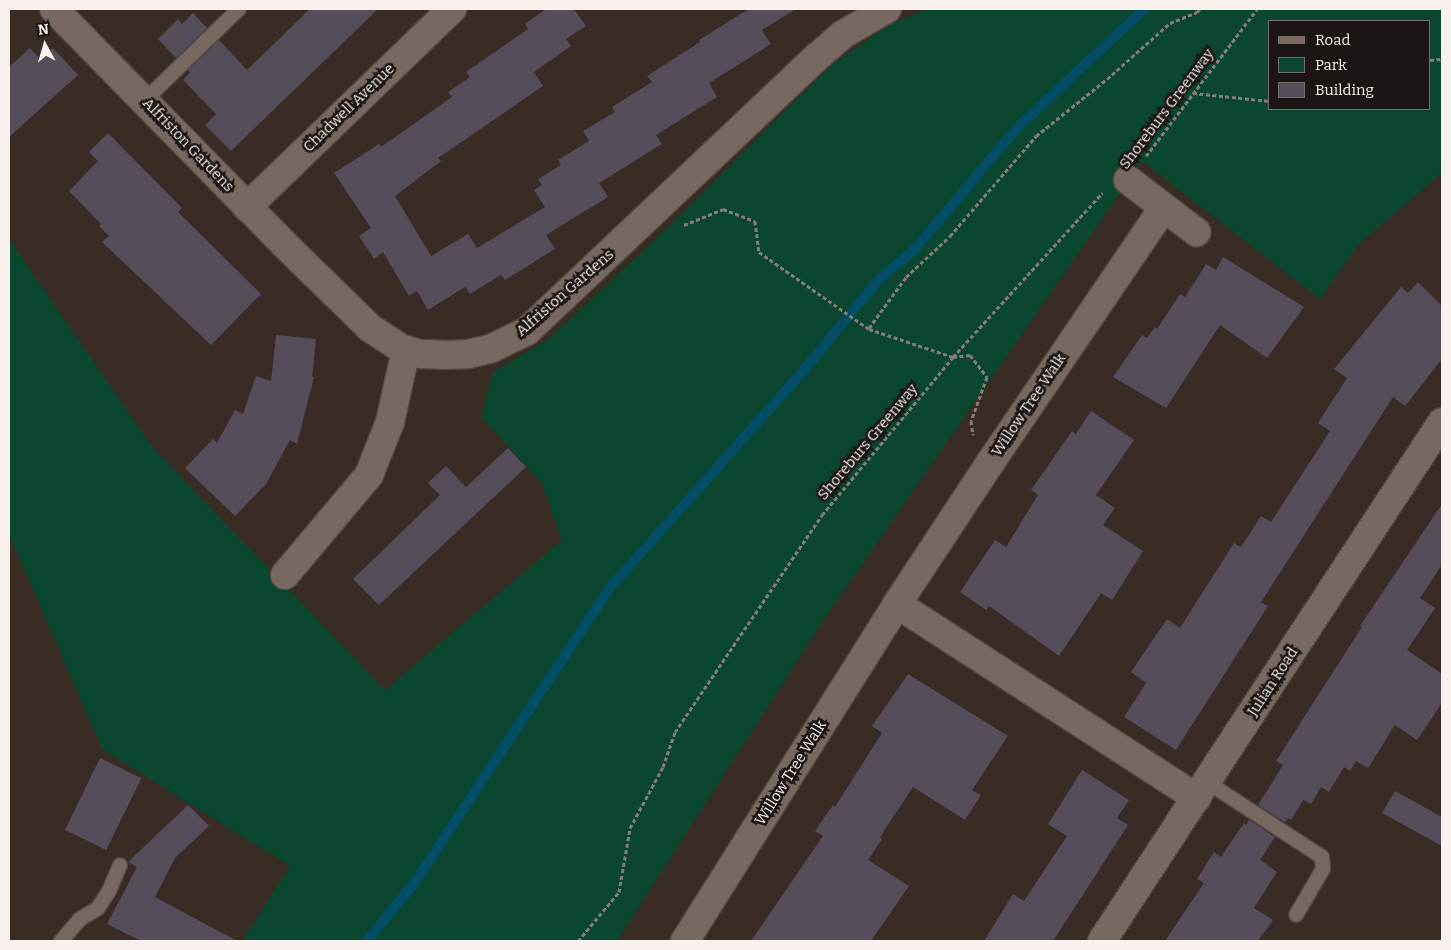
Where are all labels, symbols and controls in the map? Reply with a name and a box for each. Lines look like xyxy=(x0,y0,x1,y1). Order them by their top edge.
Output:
north arrow xyxy=(20,20,70,70)
legend xyxy=(1268,20,1431,110)
text: N xyxy=(37,21,50,39)
text: Road xyxy=(1315,31,1350,49)
street label: Shoreburs Greenway xyxy=(1116,45,1218,173)
text: Park xyxy=(1315,56,1347,74)
street label: Chadwell Avenue xyxy=(300,60,398,156)
text: Building xyxy=(1315,81,1374,99)
street label: Alfriston Gardens xyxy=(139,94,237,196)
street label: Alfriston Gardens xyxy=(512,246,618,340)
street label: Willow Tree Walk xyxy=(988,350,1070,460)
street label: Shoreburs Greenway xyxy=(814,380,922,504)
street label: Julian Road xyxy=(1244,644,1302,720)
street label: Willow Tree Walk xyxy=(751,717,831,829)

